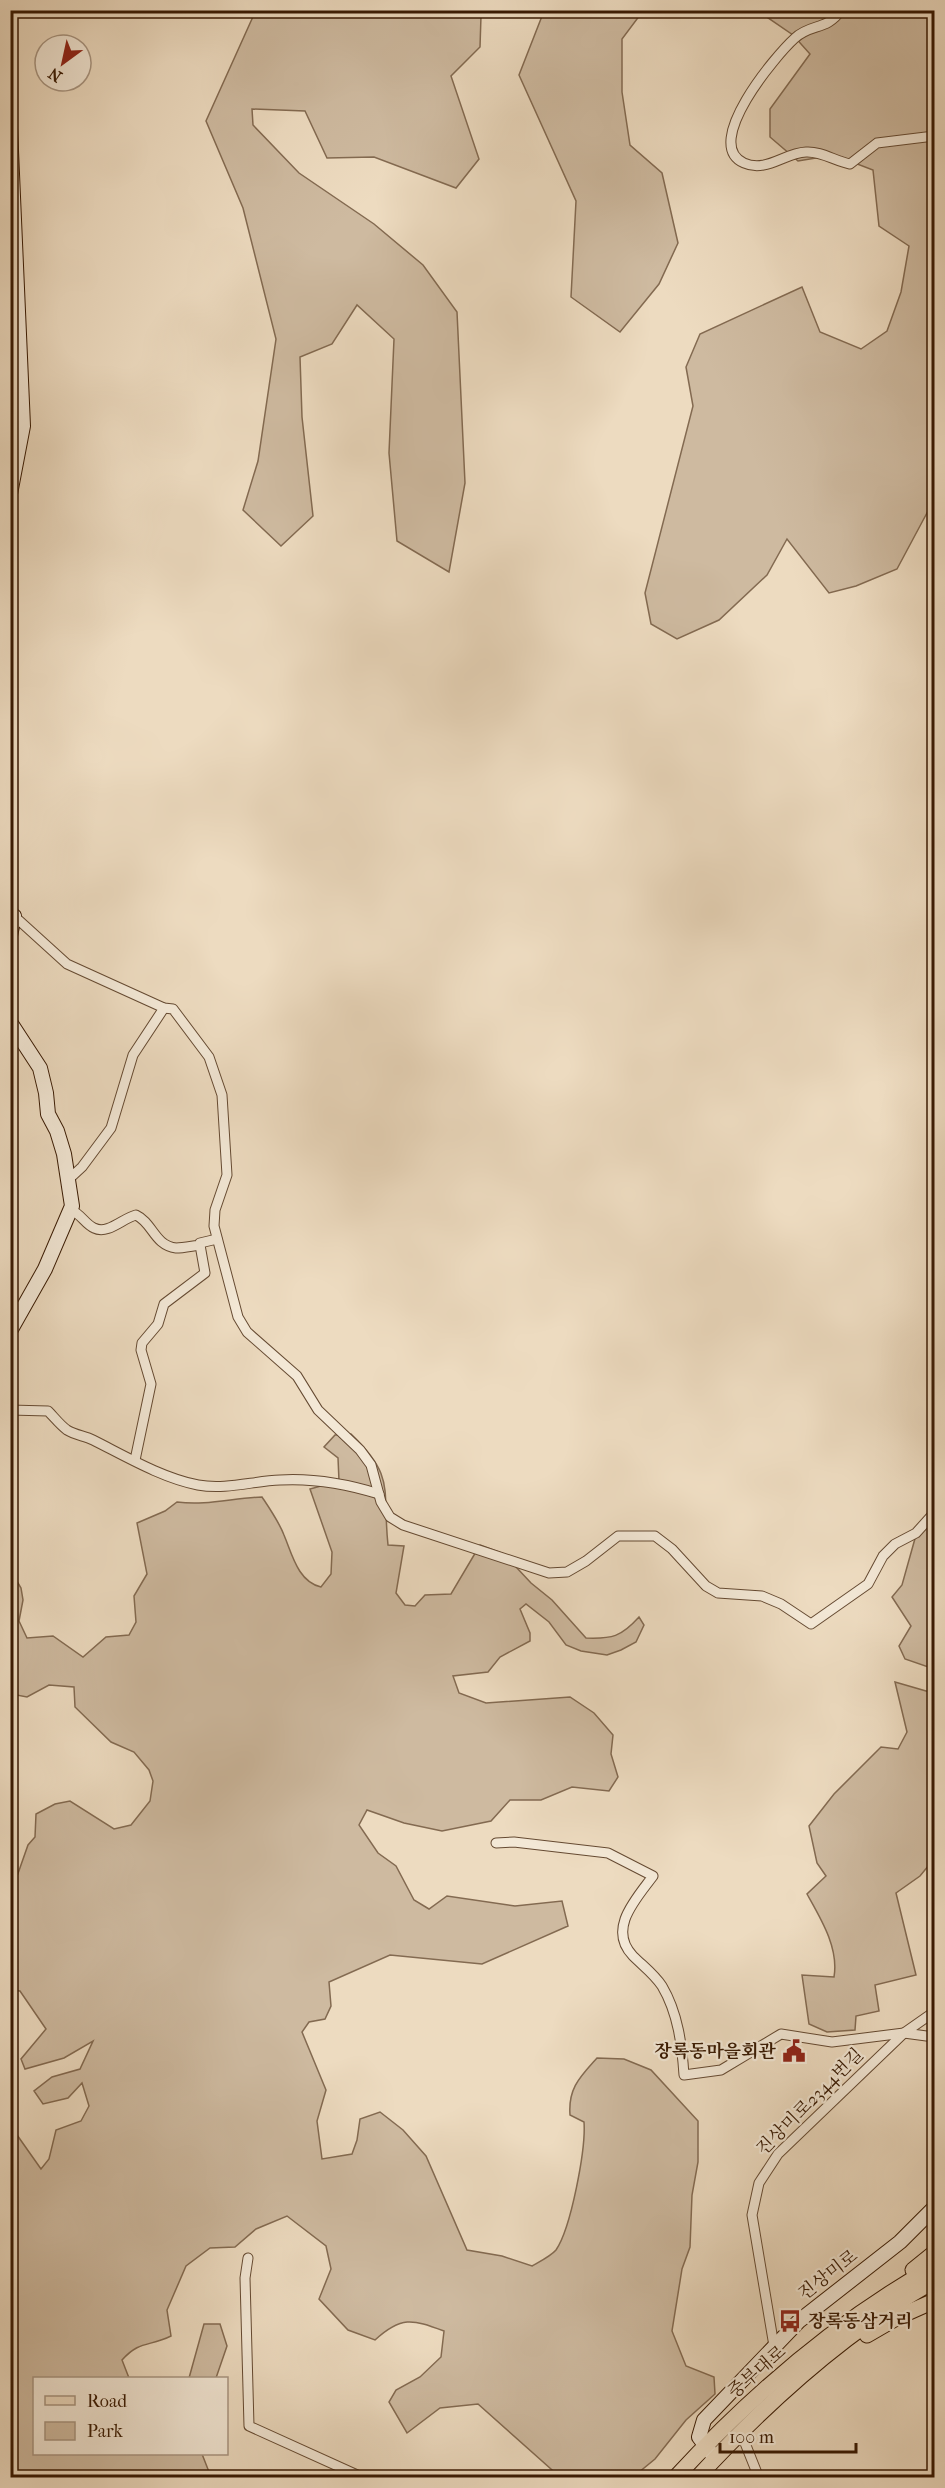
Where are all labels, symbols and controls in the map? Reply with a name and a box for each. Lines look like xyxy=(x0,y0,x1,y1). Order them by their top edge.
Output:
north arrow xyxy=(33,33,93,93)
text: N xyxy=(44,63,65,86)
public building icon: 장록동마을회관 xyxy=(781,2038,807,2064)
place label: 장록동마을회관 xyxy=(654,2041,777,2062)
street label: 진상미로2344번길 xyxy=(752,2044,868,2160)
street label: 진상미로 xyxy=(794,2245,862,2305)
bus stop icon: 장록동삼거리 xyxy=(777,2308,803,2334)
place label: 장록동삼거리 xyxy=(808,2311,912,2332)
street label: 중부대로 xyxy=(724,2341,790,2403)
legend xyxy=(33,2377,228,2455)
text: Road xyxy=(87,2391,127,2412)
scale bar xyxy=(720,2416,856,2454)
text: Park xyxy=(87,2421,124,2442)
text: 100 m xyxy=(729,2427,774,2448)

